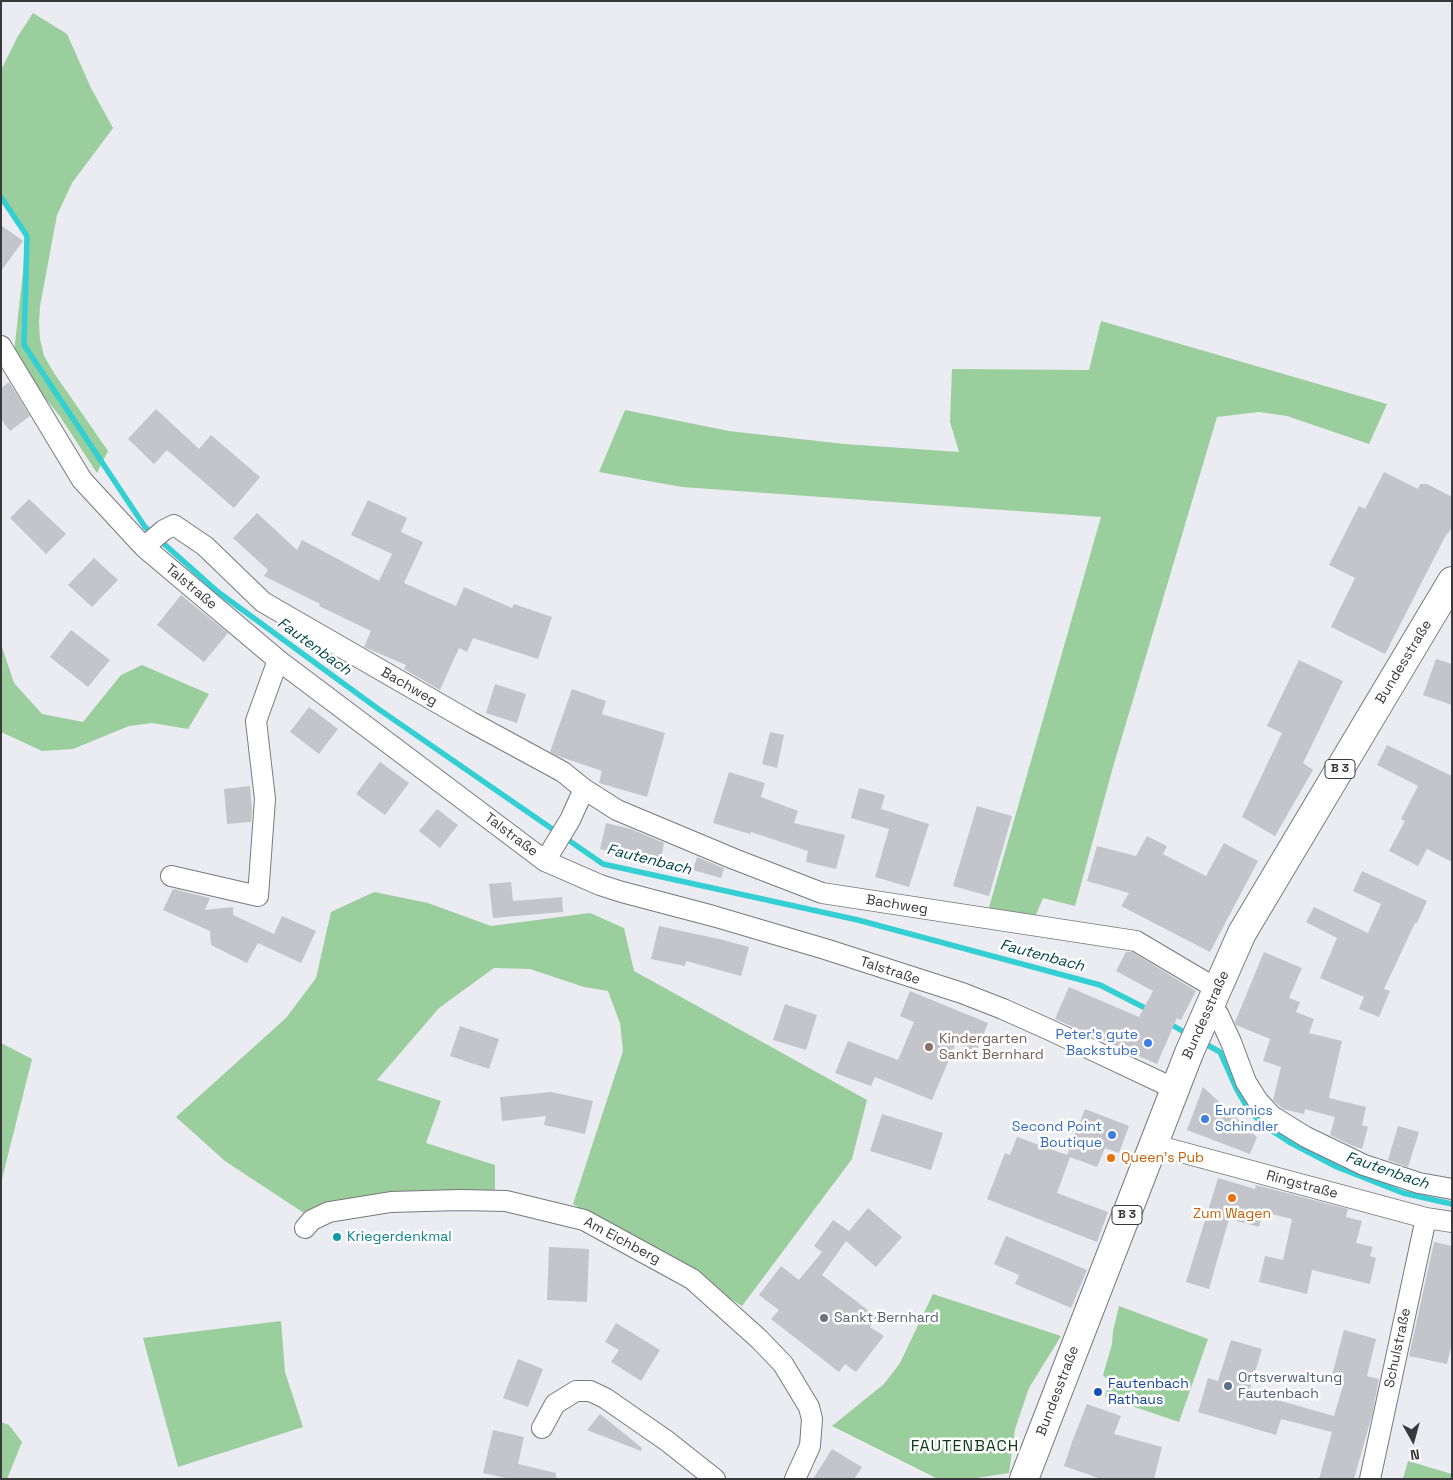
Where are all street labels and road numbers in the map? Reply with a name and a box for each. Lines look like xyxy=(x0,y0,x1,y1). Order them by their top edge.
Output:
street label: Talstraße xyxy=(162,561,220,613)
street label: Bundesstraße xyxy=(1372,617,1436,707)
street label: Bachweg xyxy=(378,664,440,710)
road number: B 3 xyxy=(1325,760,1355,779)
street label: Talstraße xyxy=(481,810,541,860)
street label: Bachweg xyxy=(865,892,929,918)
street label: Talstraße xyxy=(858,953,922,989)
street label: Bundesstraße xyxy=(1179,968,1233,1062)
street label: Ringstraße xyxy=(1264,1167,1340,1203)
road number: B 3 xyxy=(1112,1206,1142,1224)
street label: Am Eichberg xyxy=(581,1214,663,1268)
street label: Schulstraße xyxy=(1381,1307,1415,1389)
street label: Bundesstraße xyxy=(1033,1344,1083,1438)

